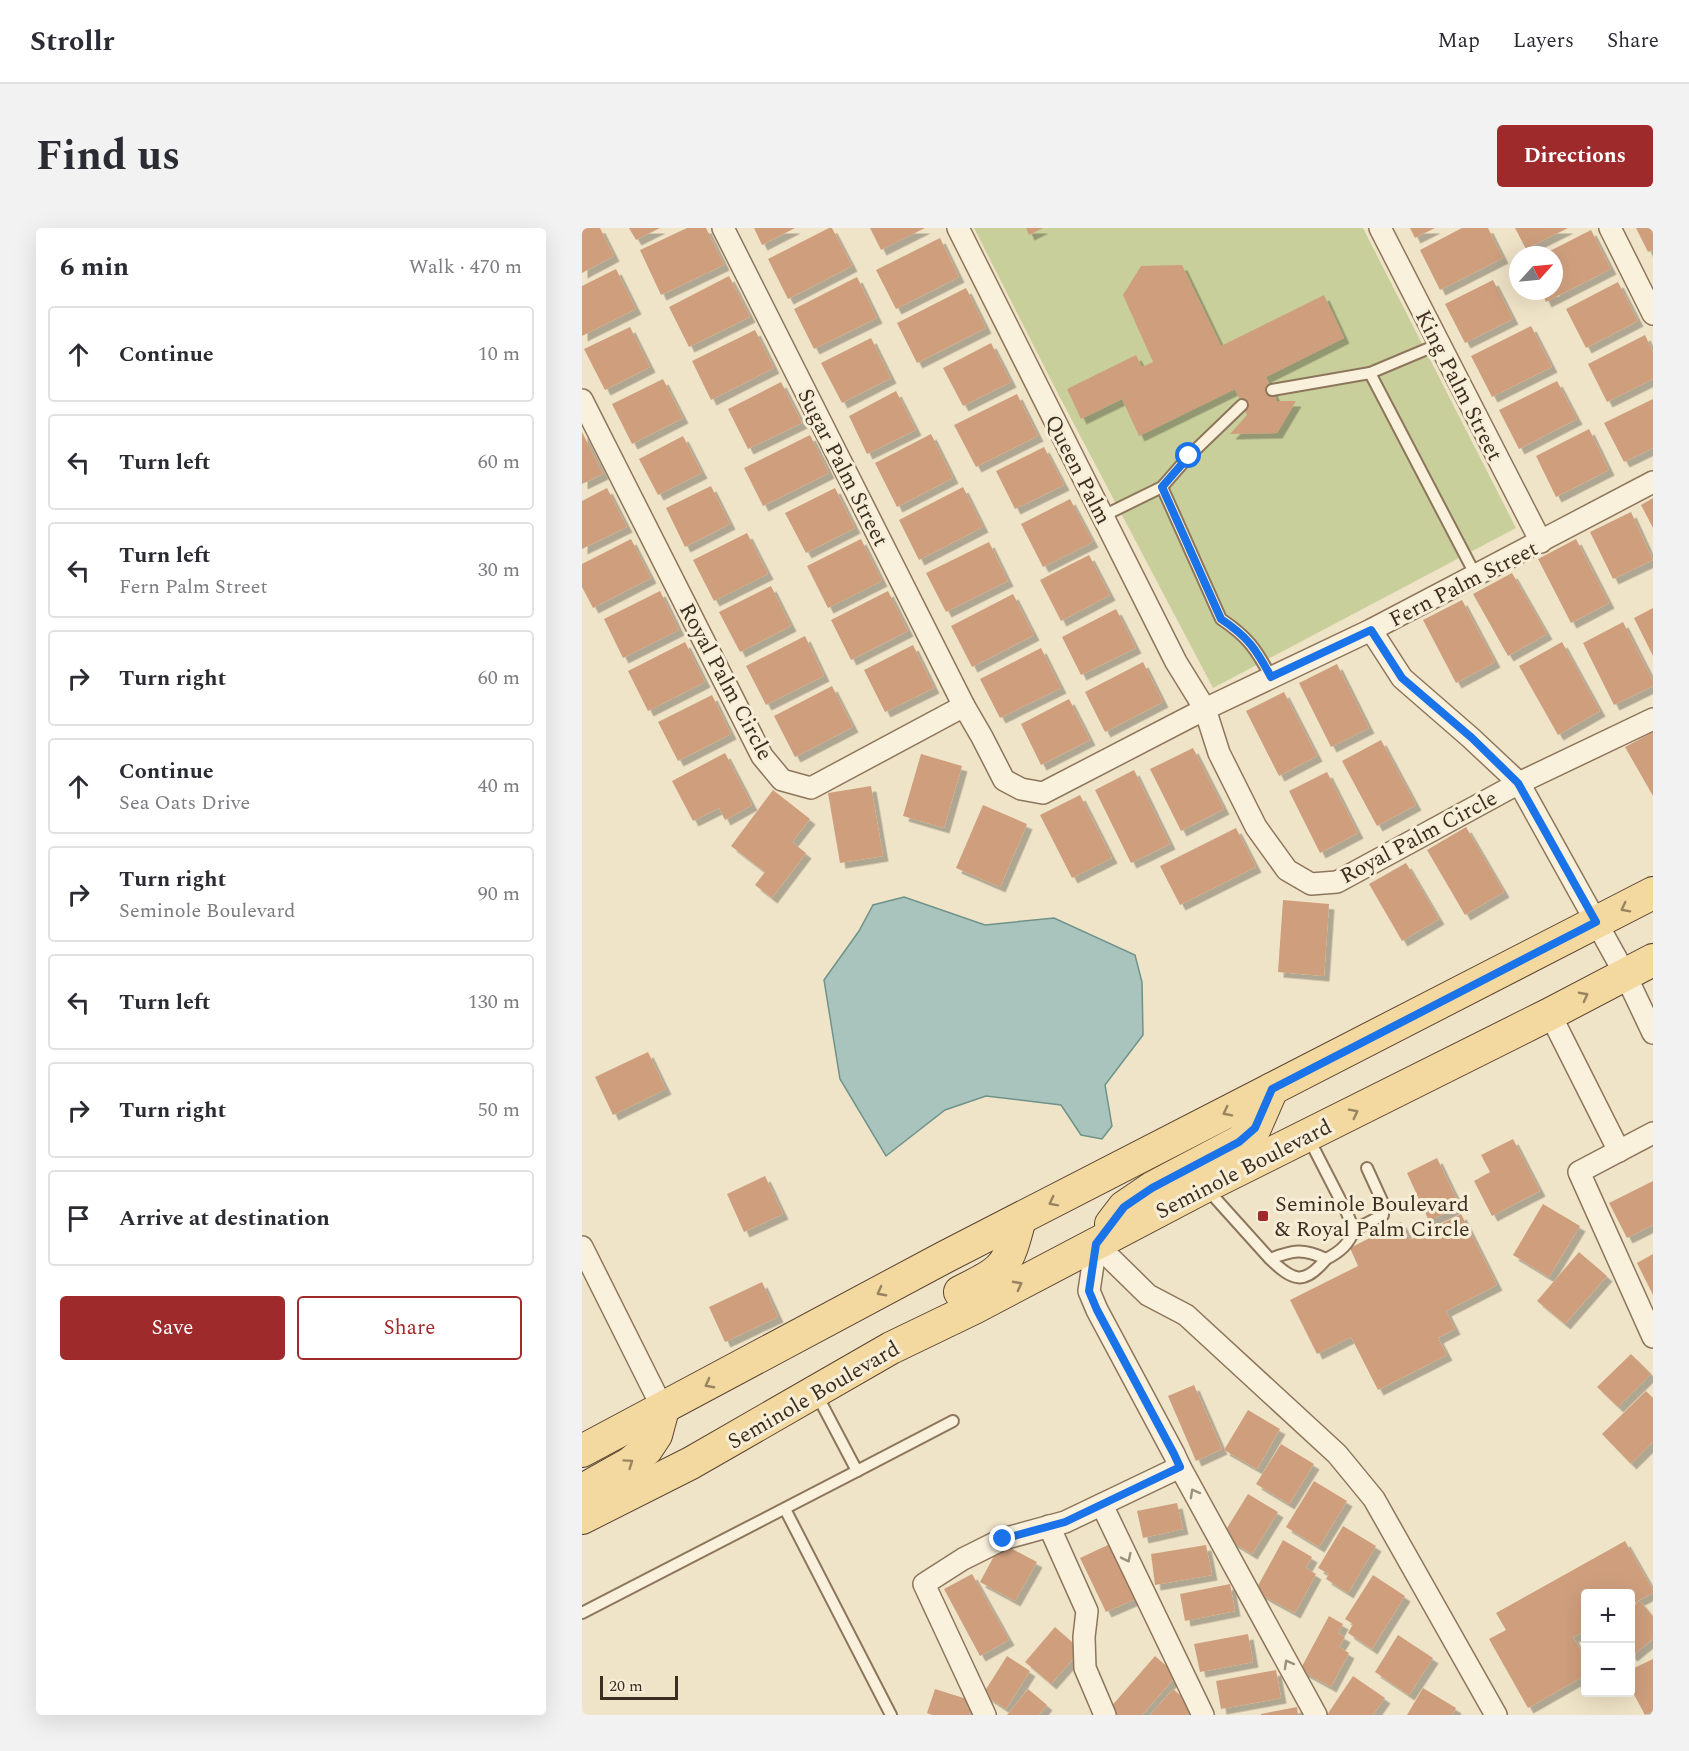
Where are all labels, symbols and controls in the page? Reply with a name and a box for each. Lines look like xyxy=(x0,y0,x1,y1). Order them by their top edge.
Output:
text: Strollr xyxy=(30,20,114,63)
text: Map xyxy=(1438,25,1480,57)
text: Layers xyxy=(1513,25,1574,57)
text: Share xyxy=(1607,25,1659,57)
text: Find us xyxy=(36,125,180,188)
button: Directions xyxy=(1497,125,1653,187)
north arrow xyxy=(1509,246,1563,300)
text: 6 min xyxy=(60,247,129,287)
text: Walk · 470 m xyxy=(409,252,522,282)
street label: King Palm Street xyxy=(1406,304,1511,467)
icon: ahead xyxy=(62,338,95,371)
text: Continue xyxy=(119,338,214,371)
text: 10 m xyxy=(478,339,520,369)
street label: Sugar Palm Street xyxy=(789,383,897,553)
street label: Queen Palm xyxy=(1036,409,1119,530)
route start xyxy=(1175,442,1201,468)
icon: left xyxy=(62,446,95,479)
text: Turn left xyxy=(119,446,211,479)
text: 60 m xyxy=(478,447,520,477)
street label: Fern Palm Street xyxy=(1383,532,1544,636)
text: Turn left xyxy=(119,539,211,572)
icon: left xyxy=(62,554,95,587)
text: 30 m xyxy=(478,555,520,585)
text: Fern Palm Street xyxy=(119,572,268,602)
street label: Royal Palm Circle xyxy=(670,597,781,766)
icon: right xyxy=(62,662,95,695)
text: Turn right xyxy=(119,662,226,695)
text: 60 m xyxy=(478,663,520,693)
text: Continue xyxy=(119,755,214,788)
icon: ahead xyxy=(62,770,95,803)
text: 40 m xyxy=(478,771,520,801)
street label: Royal Palm Circle xyxy=(1334,782,1503,893)
text: Sea Oats Drive xyxy=(119,788,250,818)
text: Turn right xyxy=(119,863,226,896)
icon: right xyxy=(62,878,95,911)
text: 90 m xyxy=(478,879,520,909)
text: Seminole Boulevard xyxy=(119,896,296,926)
one-way arrow xyxy=(1620,900,1631,912)
icon: left xyxy=(62,986,95,1019)
text: Turn left xyxy=(119,986,211,1019)
text: 130 m xyxy=(468,987,520,1017)
one-way arrow xyxy=(1577,992,1588,1003)
icon: right xyxy=(62,1094,95,1127)
text: Turn right xyxy=(119,1094,226,1127)
text: 50 m xyxy=(478,1095,520,1125)
one-way arrow xyxy=(1222,1105,1233,1117)
one-way arrow xyxy=(1347,1108,1358,1120)
street label: Seminole Boulevard xyxy=(1150,1111,1338,1228)
place label: Seminole Boulevard & Royal Palm Circle xyxy=(1275,1188,1470,1246)
one-way arrow xyxy=(1049,1194,1060,1206)
icon: arrive xyxy=(62,1202,95,1235)
text: Arrive at destination xyxy=(119,1202,330,1235)
marker: Seminole Boulevard & Royal Palm Circle xyxy=(1256,1209,1270,1223)
one-way arrow xyxy=(1012,1281,1023,1292)
one-way arrow xyxy=(876,1285,887,1296)
button: Save xyxy=(60,1296,285,1360)
button: Share xyxy=(297,1296,522,1360)
street label: Seminole Boulevard xyxy=(721,1332,906,1458)
one-way arrow xyxy=(705,1377,715,1388)
one-way arrow xyxy=(622,1459,633,1470)
one-way arrow xyxy=(1190,1489,1201,1499)
route end xyxy=(989,1525,1015,1551)
one-way arrow xyxy=(1120,1552,1131,1563)
map controls xyxy=(1581,1589,1635,1697)
button: + xyxy=(1581,1589,1635,1643)
button: − xyxy=(1581,1643,1635,1697)
one-way arrow xyxy=(1283,1660,1295,1670)
scale bar xyxy=(600,1673,678,1700)
text: 20 m xyxy=(609,1674,643,1698)

